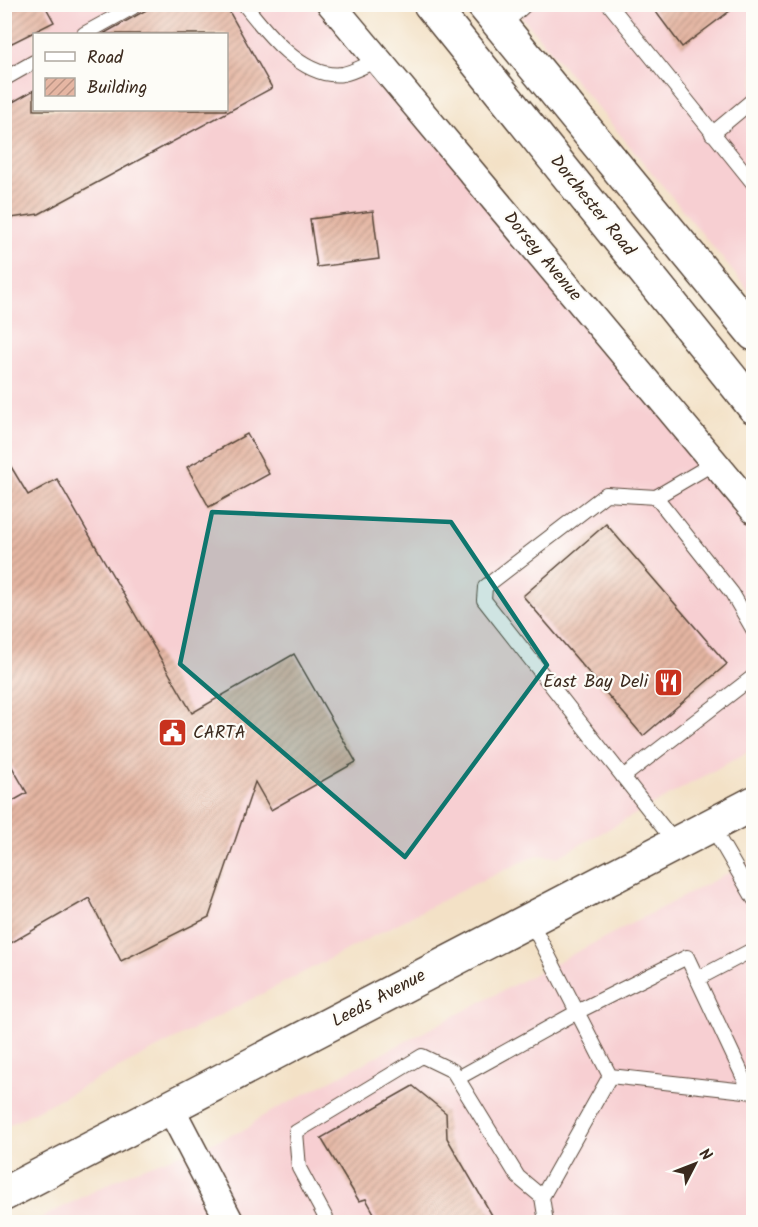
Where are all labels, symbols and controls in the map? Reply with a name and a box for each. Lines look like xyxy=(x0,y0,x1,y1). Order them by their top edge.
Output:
legend xyxy=(33,33,228,111)
text: Road xyxy=(87,44,124,73)
text: Building xyxy=(87,74,147,103)
street label: Dorchester Road xyxy=(542,149,643,264)
street label: Dorsey Avenue xyxy=(495,205,589,309)
restaurant icon: East Bay Deli xyxy=(653,666,685,698)
place label: East Bay Deli xyxy=(543,668,649,697)
public building icon: CARTA xyxy=(156,717,188,749)
place label: CARTA xyxy=(193,719,246,748)
street label: Leeds Avenue xyxy=(327,962,431,1036)
north arrow xyxy=(665,1134,725,1194)
text: N xyxy=(692,1143,718,1167)

